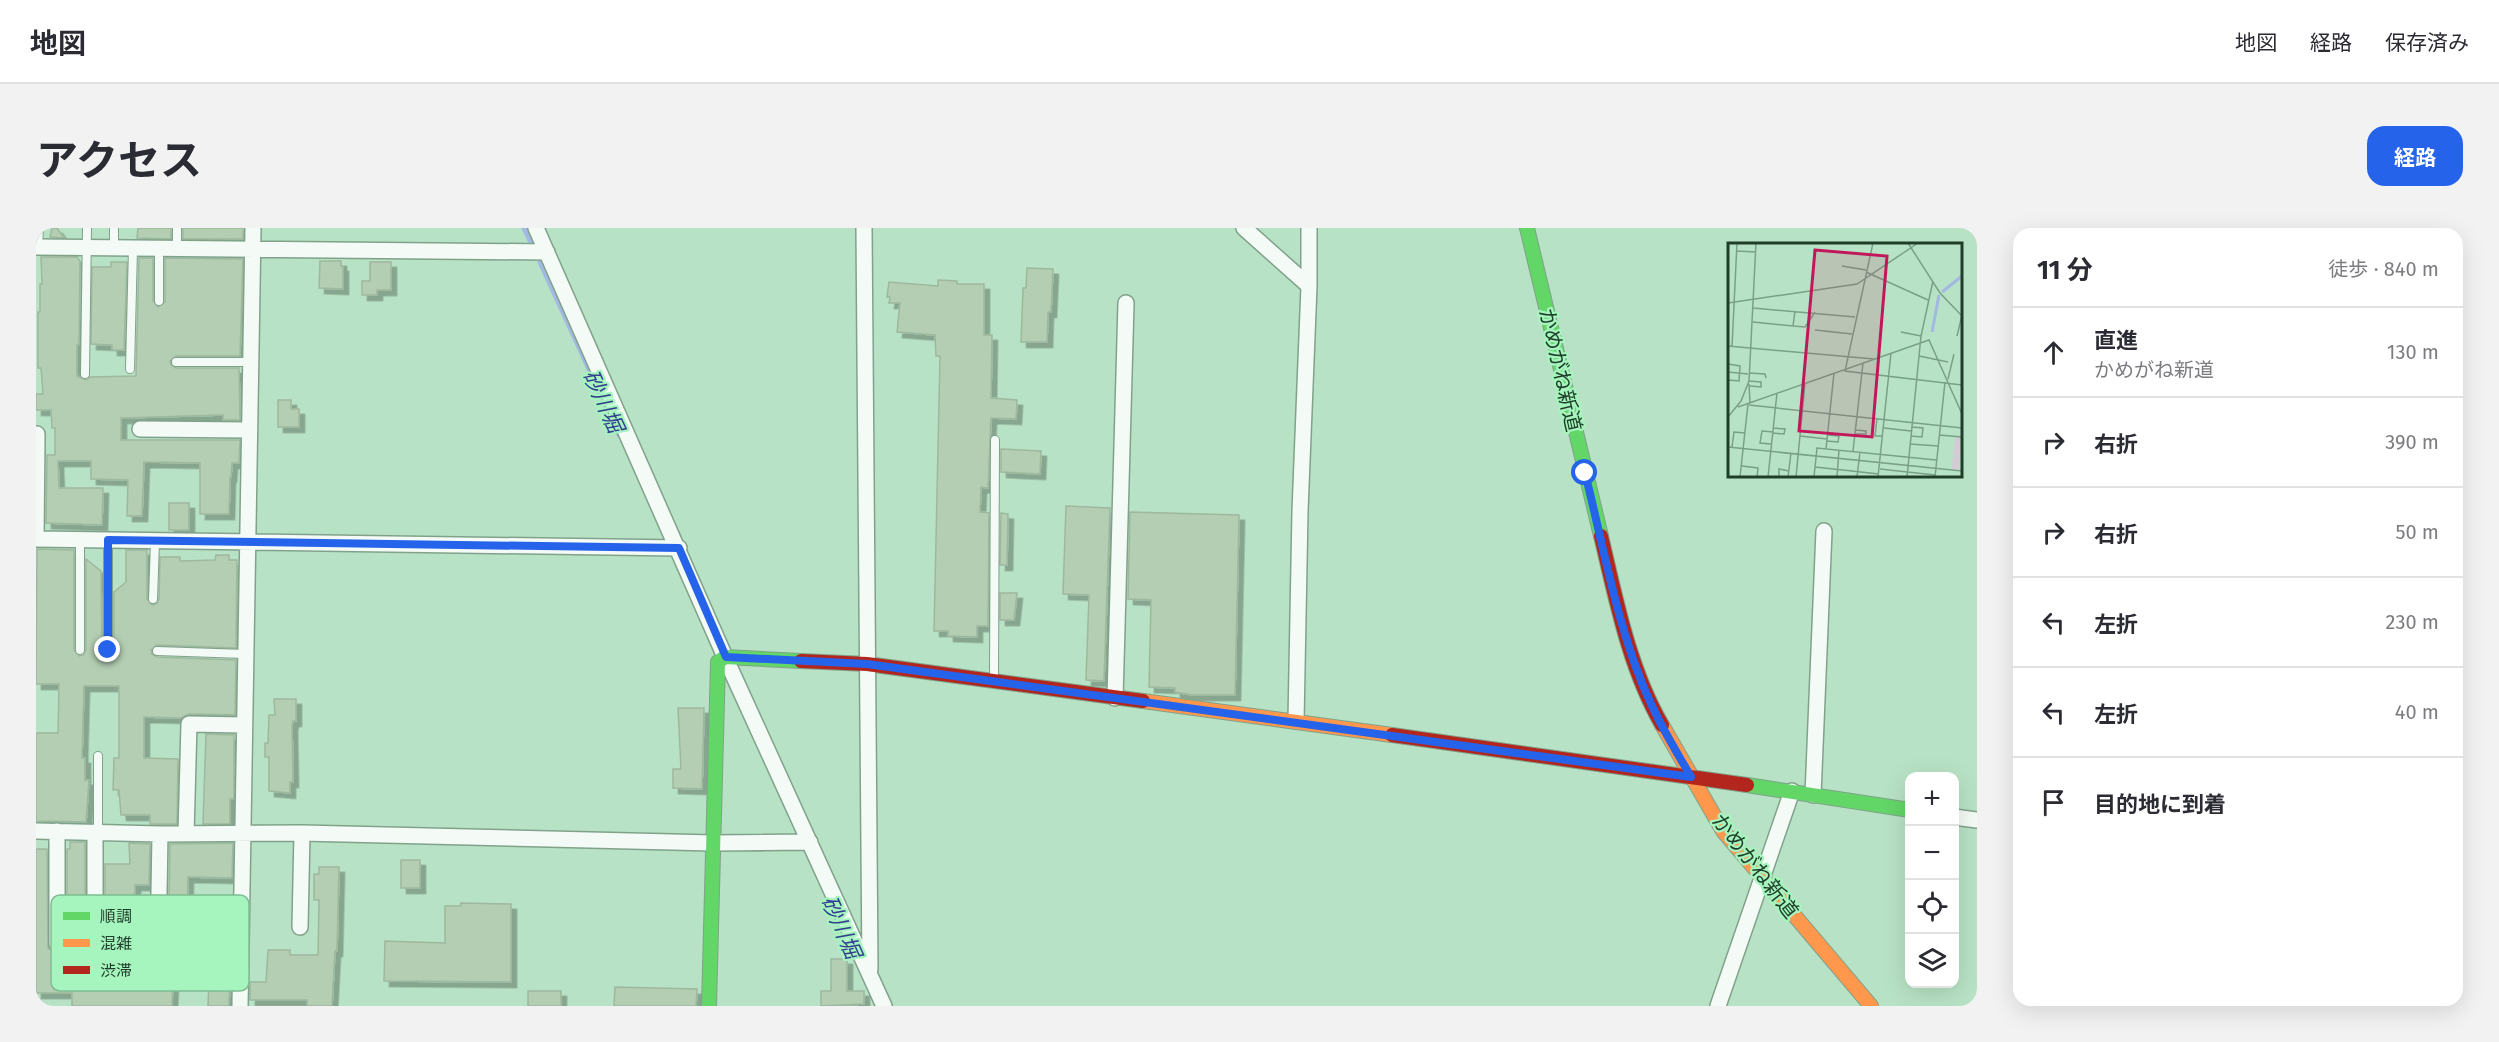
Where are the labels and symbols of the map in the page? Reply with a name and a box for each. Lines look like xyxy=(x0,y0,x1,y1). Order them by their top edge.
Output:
inset map xyxy=(1728,243,1962,477)
street label: かめがね新道 xyxy=(1533,306,1587,434)
water label: 砂川堀 xyxy=(577,365,630,439)
route start xyxy=(1571,459,1597,485)
route end xyxy=(94,636,120,662)
street label: かめがね新道 xyxy=(1706,808,1804,924)
water label: 砂川堀 xyxy=(815,891,868,965)
legend xyxy=(51,895,249,991)
text: 順調 xyxy=(100,907,132,926)
text: 混雑 xyxy=(100,934,132,953)
text: 渋滞 xyxy=(100,961,132,980)

